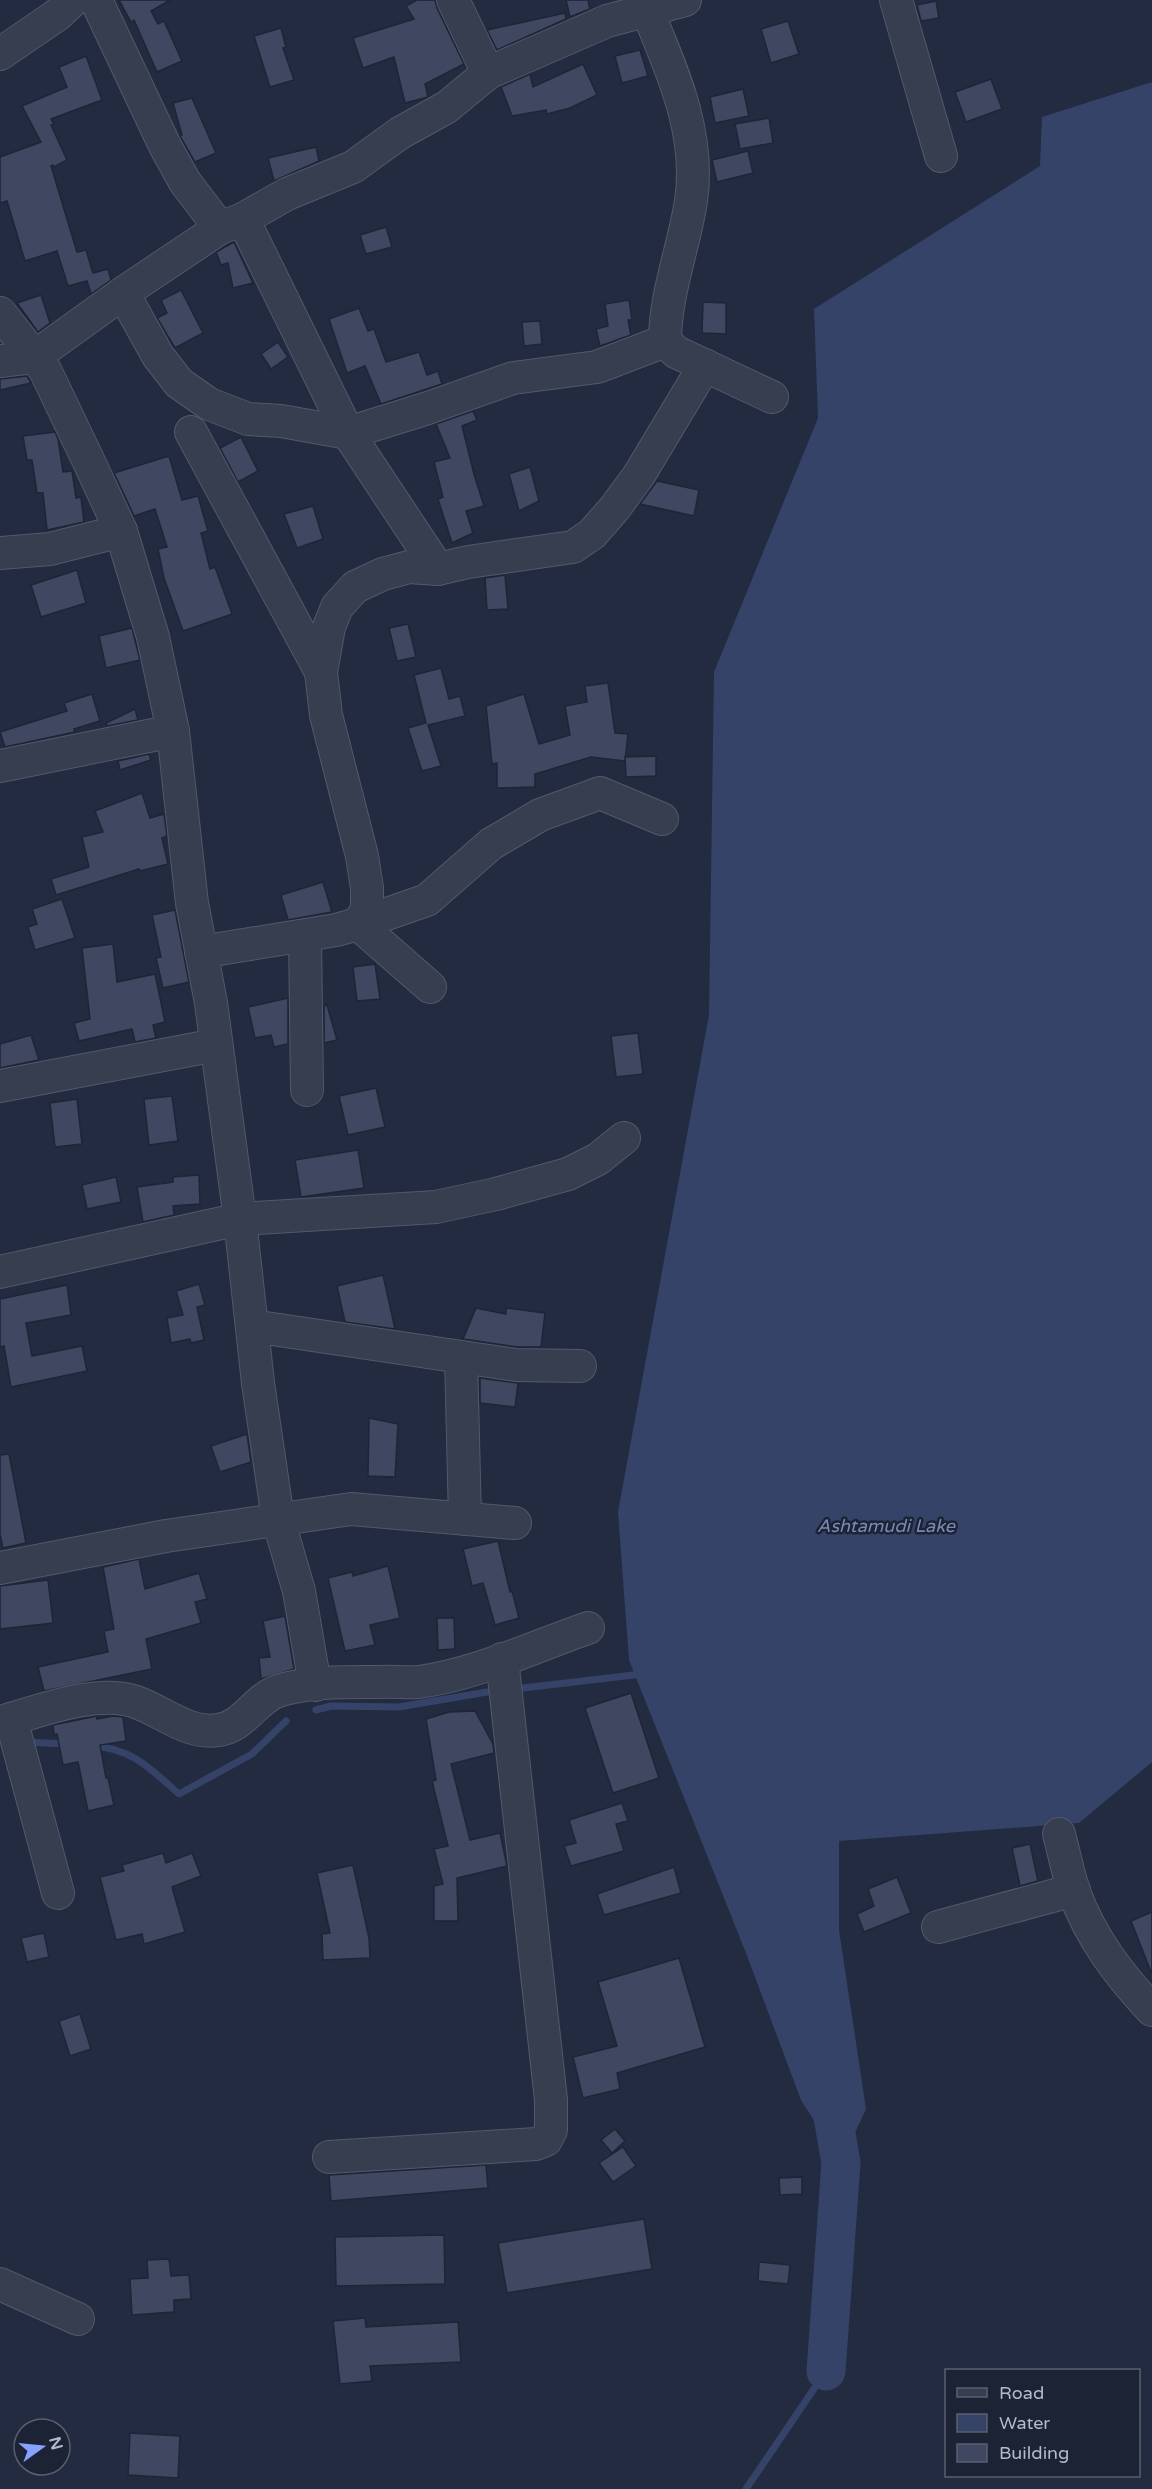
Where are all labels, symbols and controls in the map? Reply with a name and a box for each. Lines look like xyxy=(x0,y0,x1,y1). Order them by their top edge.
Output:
water label: Ashtamudi Lake xyxy=(817,1515,956,1537)
legend xyxy=(945,2369,1140,2477)
text: Road xyxy=(999,2382,1044,2404)
text: Water xyxy=(999,2412,1050,2434)
north arrow xyxy=(12,2417,72,2477)
text: N xyxy=(44,2435,67,2452)
text: Building xyxy=(999,2442,1069,2464)

